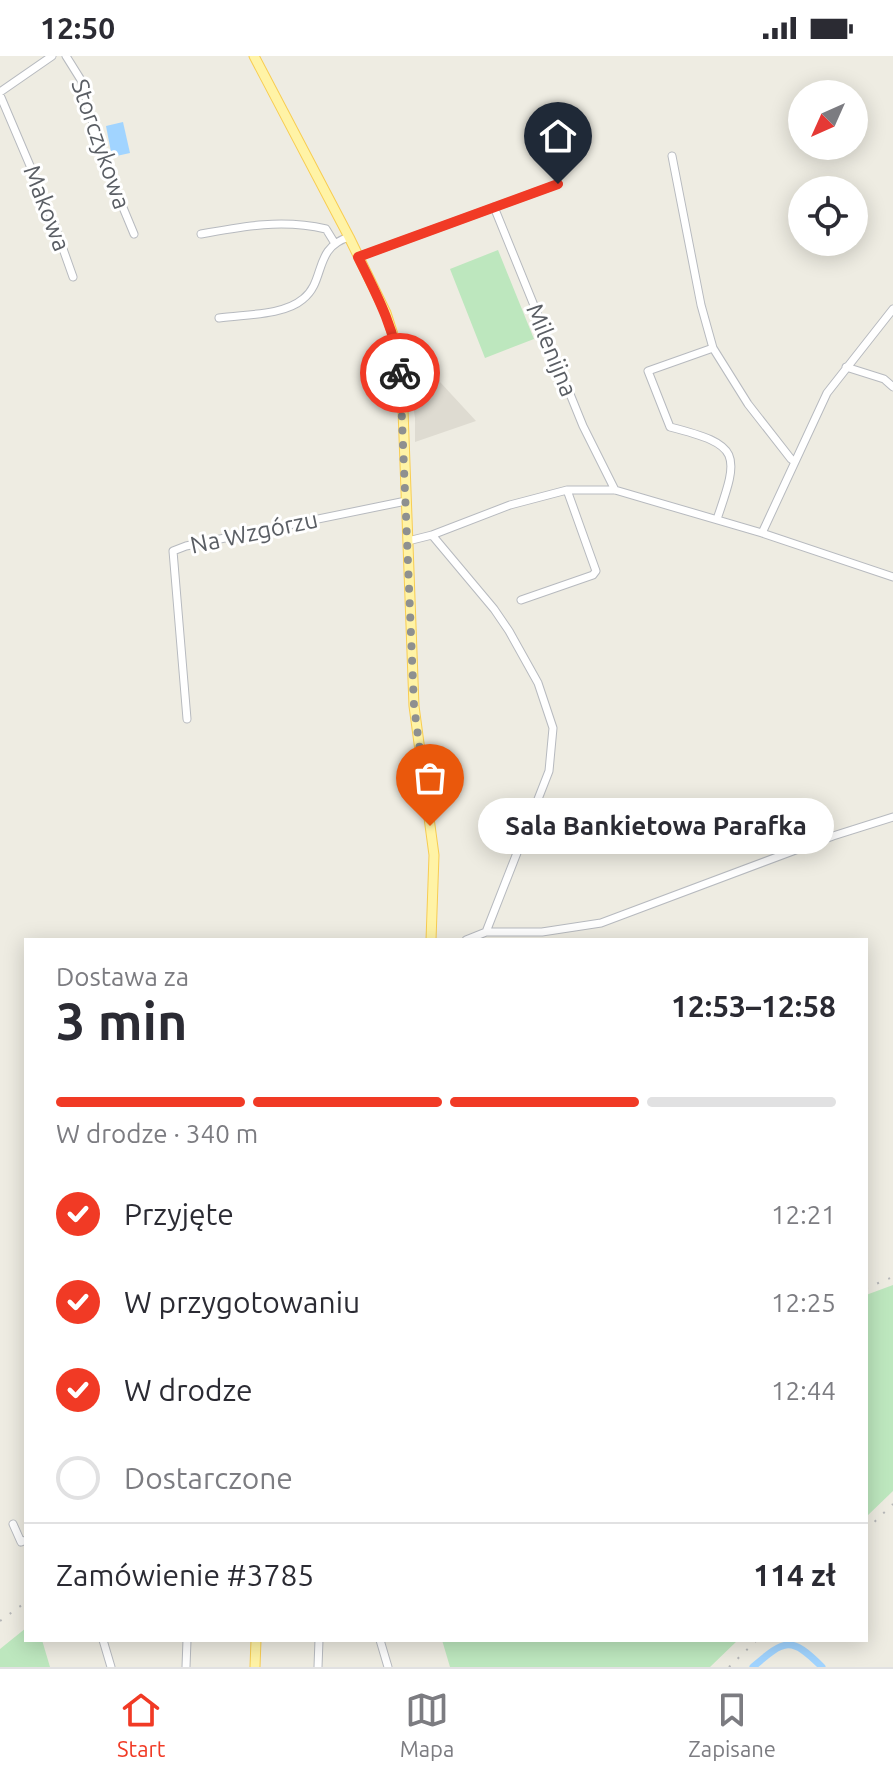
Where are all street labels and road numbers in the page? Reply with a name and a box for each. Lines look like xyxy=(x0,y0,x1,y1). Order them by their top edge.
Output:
street label: Storczykowa xyxy=(66,76,136,212)
street label: Makowa xyxy=(18,161,76,255)
street label: Milenijna xyxy=(521,300,583,400)
street label: Na Wzgórzu xyxy=(188,505,320,559)

